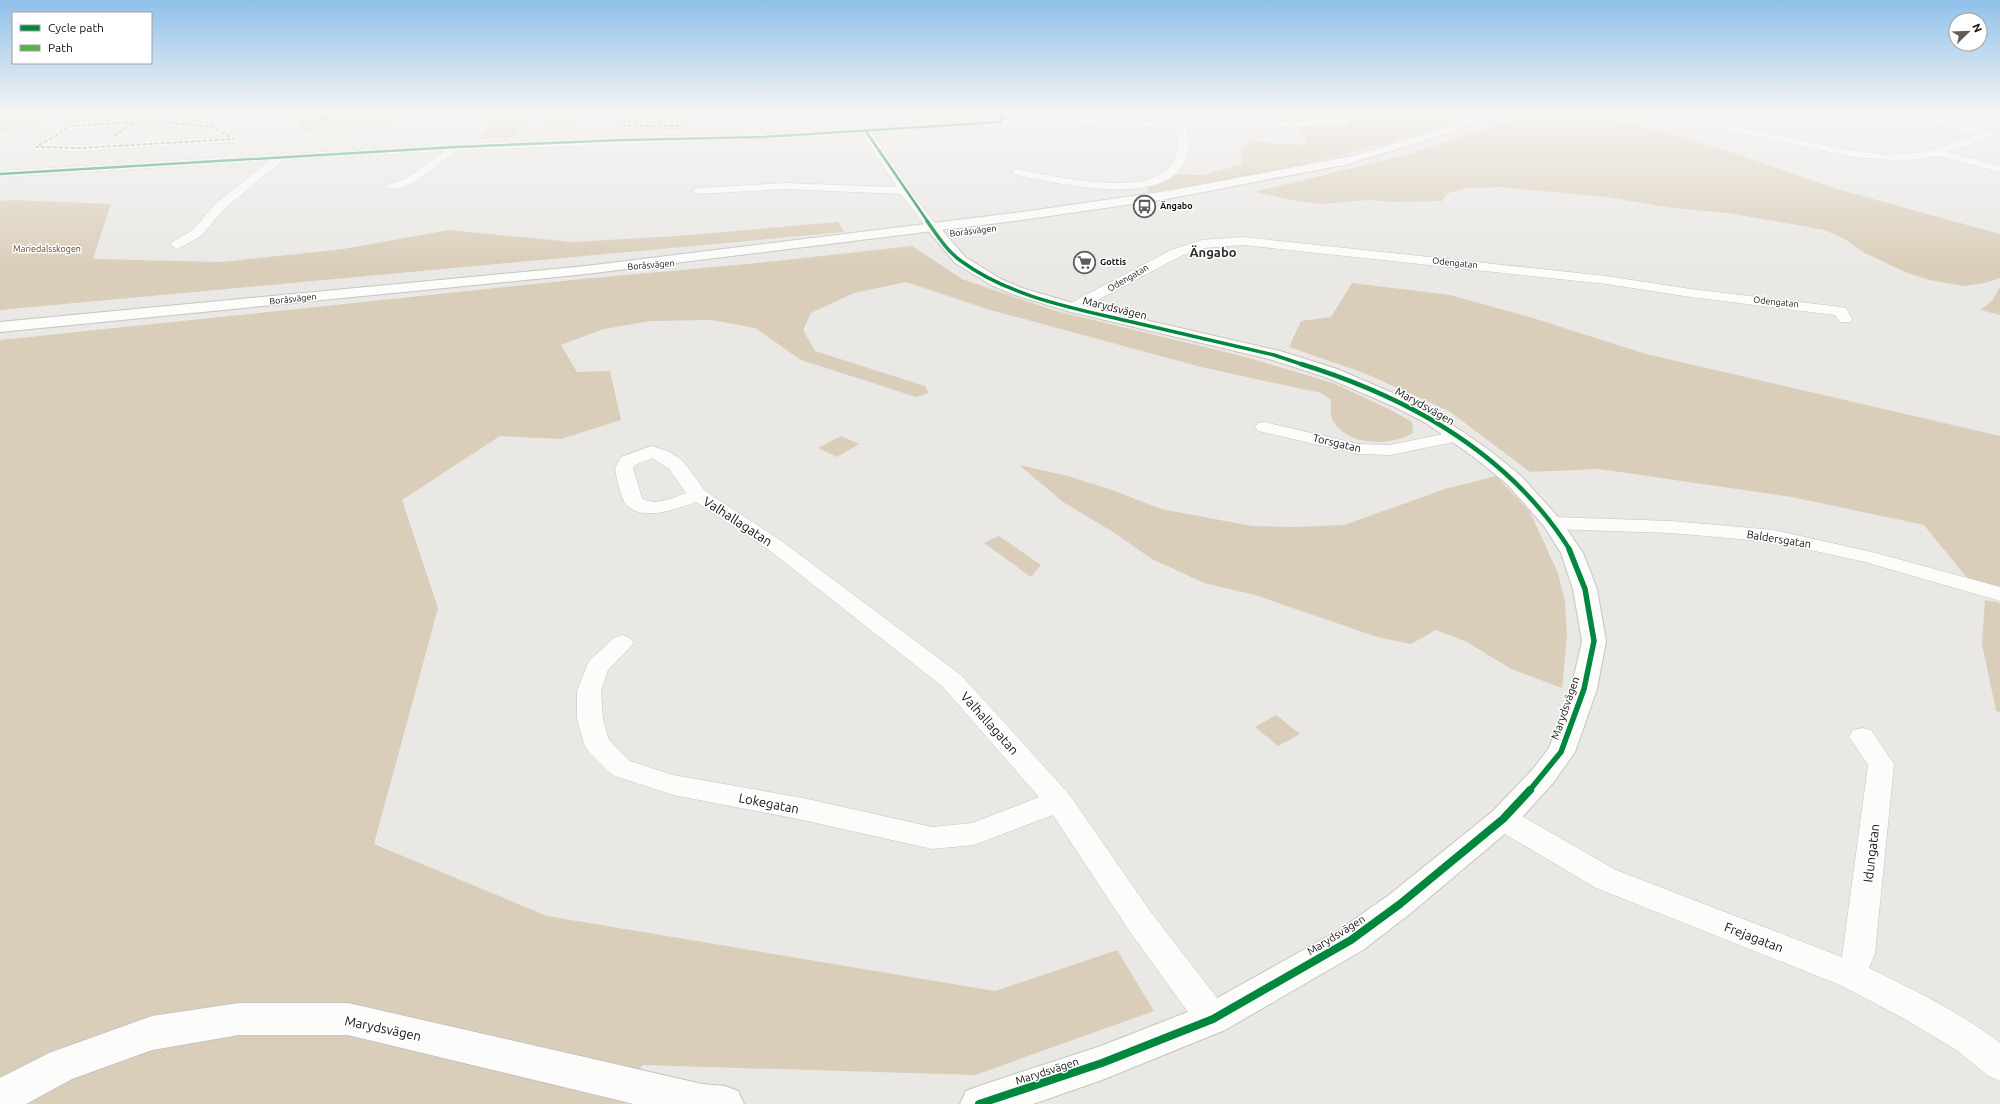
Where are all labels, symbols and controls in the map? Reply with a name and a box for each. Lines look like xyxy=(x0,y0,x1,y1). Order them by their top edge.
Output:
legend xyxy=(12,12,152,64)
north arrow xyxy=(1948,12,1988,52)
text: Cycle path xyxy=(48,21,104,34)
text: N xyxy=(1970,22,1984,34)
text: Path xyxy=(48,41,73,54)
bus stop icon: Ängabo xyxy=(1131,193,1157,219)
place label: Ängabo xyxy=(1160,200,1193,211)
street label: Boråsvägen xyxy=(949,223,997,239)
park label: Mariedalsskogen xyxy=(13,244,81,254)
district label: Ängabo xyxy=(1189,245,1237,259)
supermarket icon: Gottis xyxy=(1071,249,1097,275)
street label: Odengatan xyxy=(1432,256,1478,270)
place label: Gottis xyxy=(1100,257,1126,267)
street label: Boråsvägen xyxy=(627,258,675,272)
street label: Odengatan xyxy=(1106,262,1150,294)
street label: Boråsvägen xyxy=(269,292,317,306)
street label: Marydsvägen xyxy=(1082,294,1148,322)
street label: Odengatan xyxy=(1753,295,1799,309)
street label: Marydsvägen xyxy=(1393,385,1457,427)
street label: Torsgatan xyxy=(1312,432,1362,454)
street label: Valhallagatan xyxy=(701,494,775,548)
street label: Baldersgatan xyxy=(1746,528,1812,550)
street label: Marydsvägen xyxy=(1549,675,1581,741)
street label: Valhallagatan xyxy=(958,689,1022,757)
street label: Lokegatan xyxy=(738,790,800,816)
street label: Idungatan xyxy=(1860,823,1882,883)
street label: Marydsvägen xyxy=(1305,912,1367,958)
street label: Frejagatan xyxy=(1723,919,1785,955)
street label: Marydsvägen xyxy=(344,1013,422,1043)
street label: Marydsvägen xyxy=(1014,1055,1080,1087)

